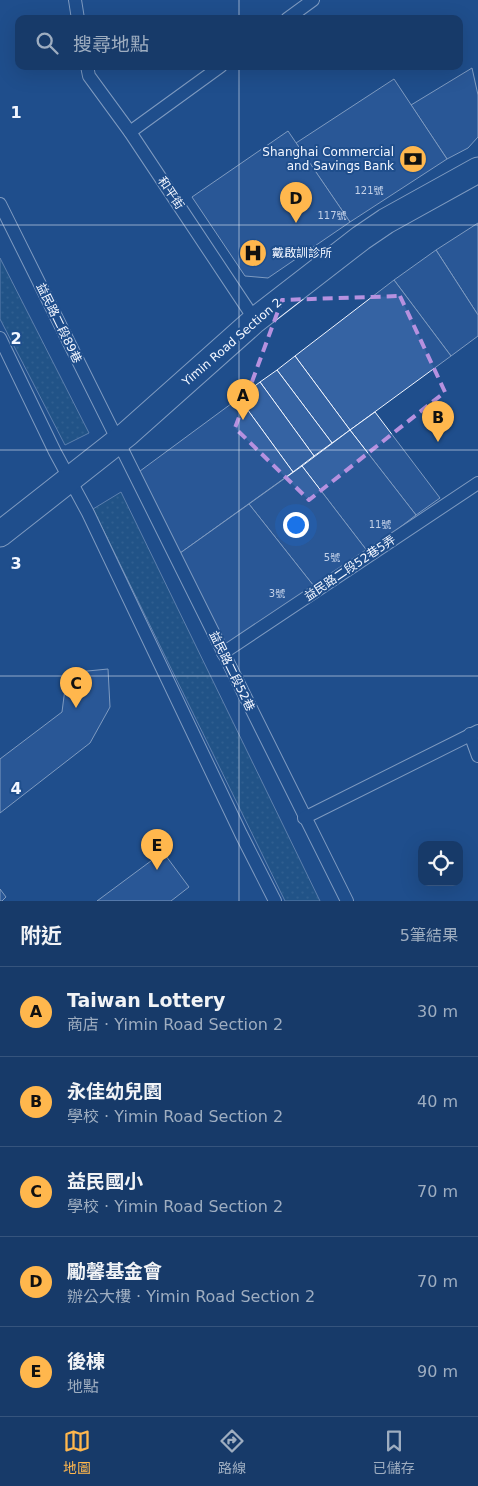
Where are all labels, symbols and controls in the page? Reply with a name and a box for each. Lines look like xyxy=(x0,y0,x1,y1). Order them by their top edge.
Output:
search box xyxy=(15,15,463,70)
icon: search xyxy=(33,29,61,57)
text: 搜尋地點 xyxy=(73,33,149,55)
text: 1 xyxy=(10,103,22,122)
bank icon: Shanghai Commercial and Savings Bank xyxy=(398,144,428,174)
place label: Shanghai Commercial and Savings Bank xyxy=(262,145,394,173)
street label: 和平街 xyxy=(155,174,187,212)
pin: D xyxy=(280,182,312,223)
house number: 121號 xyxy=(354,185,384,196)
house number: 117號 xyxy=(317,210,347,221)
hospital icon: 戴啟訓診所 xyxy=(238,238,268,268)
place label: 戴啟訓診所 xyxy=(272,246,332,260)
street label: 益民路二段89巷 xyxy=(34,281,84,365)
street label: Yimin Road Section 2 xyxy=(179,295,284,389)
text: 2 xyxy=(10,329,22,348)
pin: A xyxy=(227,379,259,420)
pin: B xyxy=(422,401,454,442)
your location xyxy=(283,512,309,538)
house number: 11號 xyxy=(369,519,391,530)
street label: 益民路二段52巷5弄 xyxy=(302,532,398,604)
house number: 5號 xyxy=(324,552,340,563)
text: 3 xyxy=(10,554,22,573)
house number: 3號 xyxy=(269,588,285,599)
street label: 益民路二段52巷 xyxy=(207,629,257,713)
pin: C xyxy=(60,667,92,708)
text: 4 xyxy=(10,779,22,798)
pin: E xyxy=(141,829,173,870)
map controls xyxy=(418,841,463,886)
button: locate xyxy=(418,841,463,886)
text: 附近 xyxy=(20,924,62,948)
text: 5筆結果 xyxy=(400,926,458,945)
text: Taiwan Lottery xyxy=(67,989,225,1011)
text: A xyxy=(30,1002,42,1021)
text: 30 m xyxy=(417,1002,458,1021)
text: 商店 · Yimin Road Section 2 xyxy=(67,1015,283,1034)
text: 永佳幼兒園 xyxy=(67,1080,162,1102)
text: B xyxy=(30,1092,42,1111)
text: 40 m xyxy=(417,1092,458,1111)
text: 學校 · Yimin Road Section 2 xyxy=(67,1107,283,1126)
text: 益民國小 xyxy=(67,1170,143,1192)
text: C xyxy=(30,1182,42,1201)
text: 70 m xyxy=(417,1182,458,1201)
text: 學校 · Yimin Road Section 2 xyxy=(67,1197,283,1216)
text: 勵馨基金會 xyxy=(67,1260,162,1282)
text: D xyxy=(29,1272,43,1291)
text: 70 m xyxy=(417,1272,458,1291)
text: 辦公大樓 · Yimin Road Section 2 xyxy=(67,1287,315,1306)
text: 後棟 xyxy=(67,1350,105,1372)
text: E xyxy=(31,1362,41,1381)
text: 90 m xyxy=(417,1362,458,1381)
text: 地點 xyxy=(67,1377,99,1396)
tab: 地圖 xyxy=(63,1427,91,1477)
tab: 路線 xyxy=(218,1427,246,1477)
tab: 已儲存 xyxy=(373,1427,415,1477)

